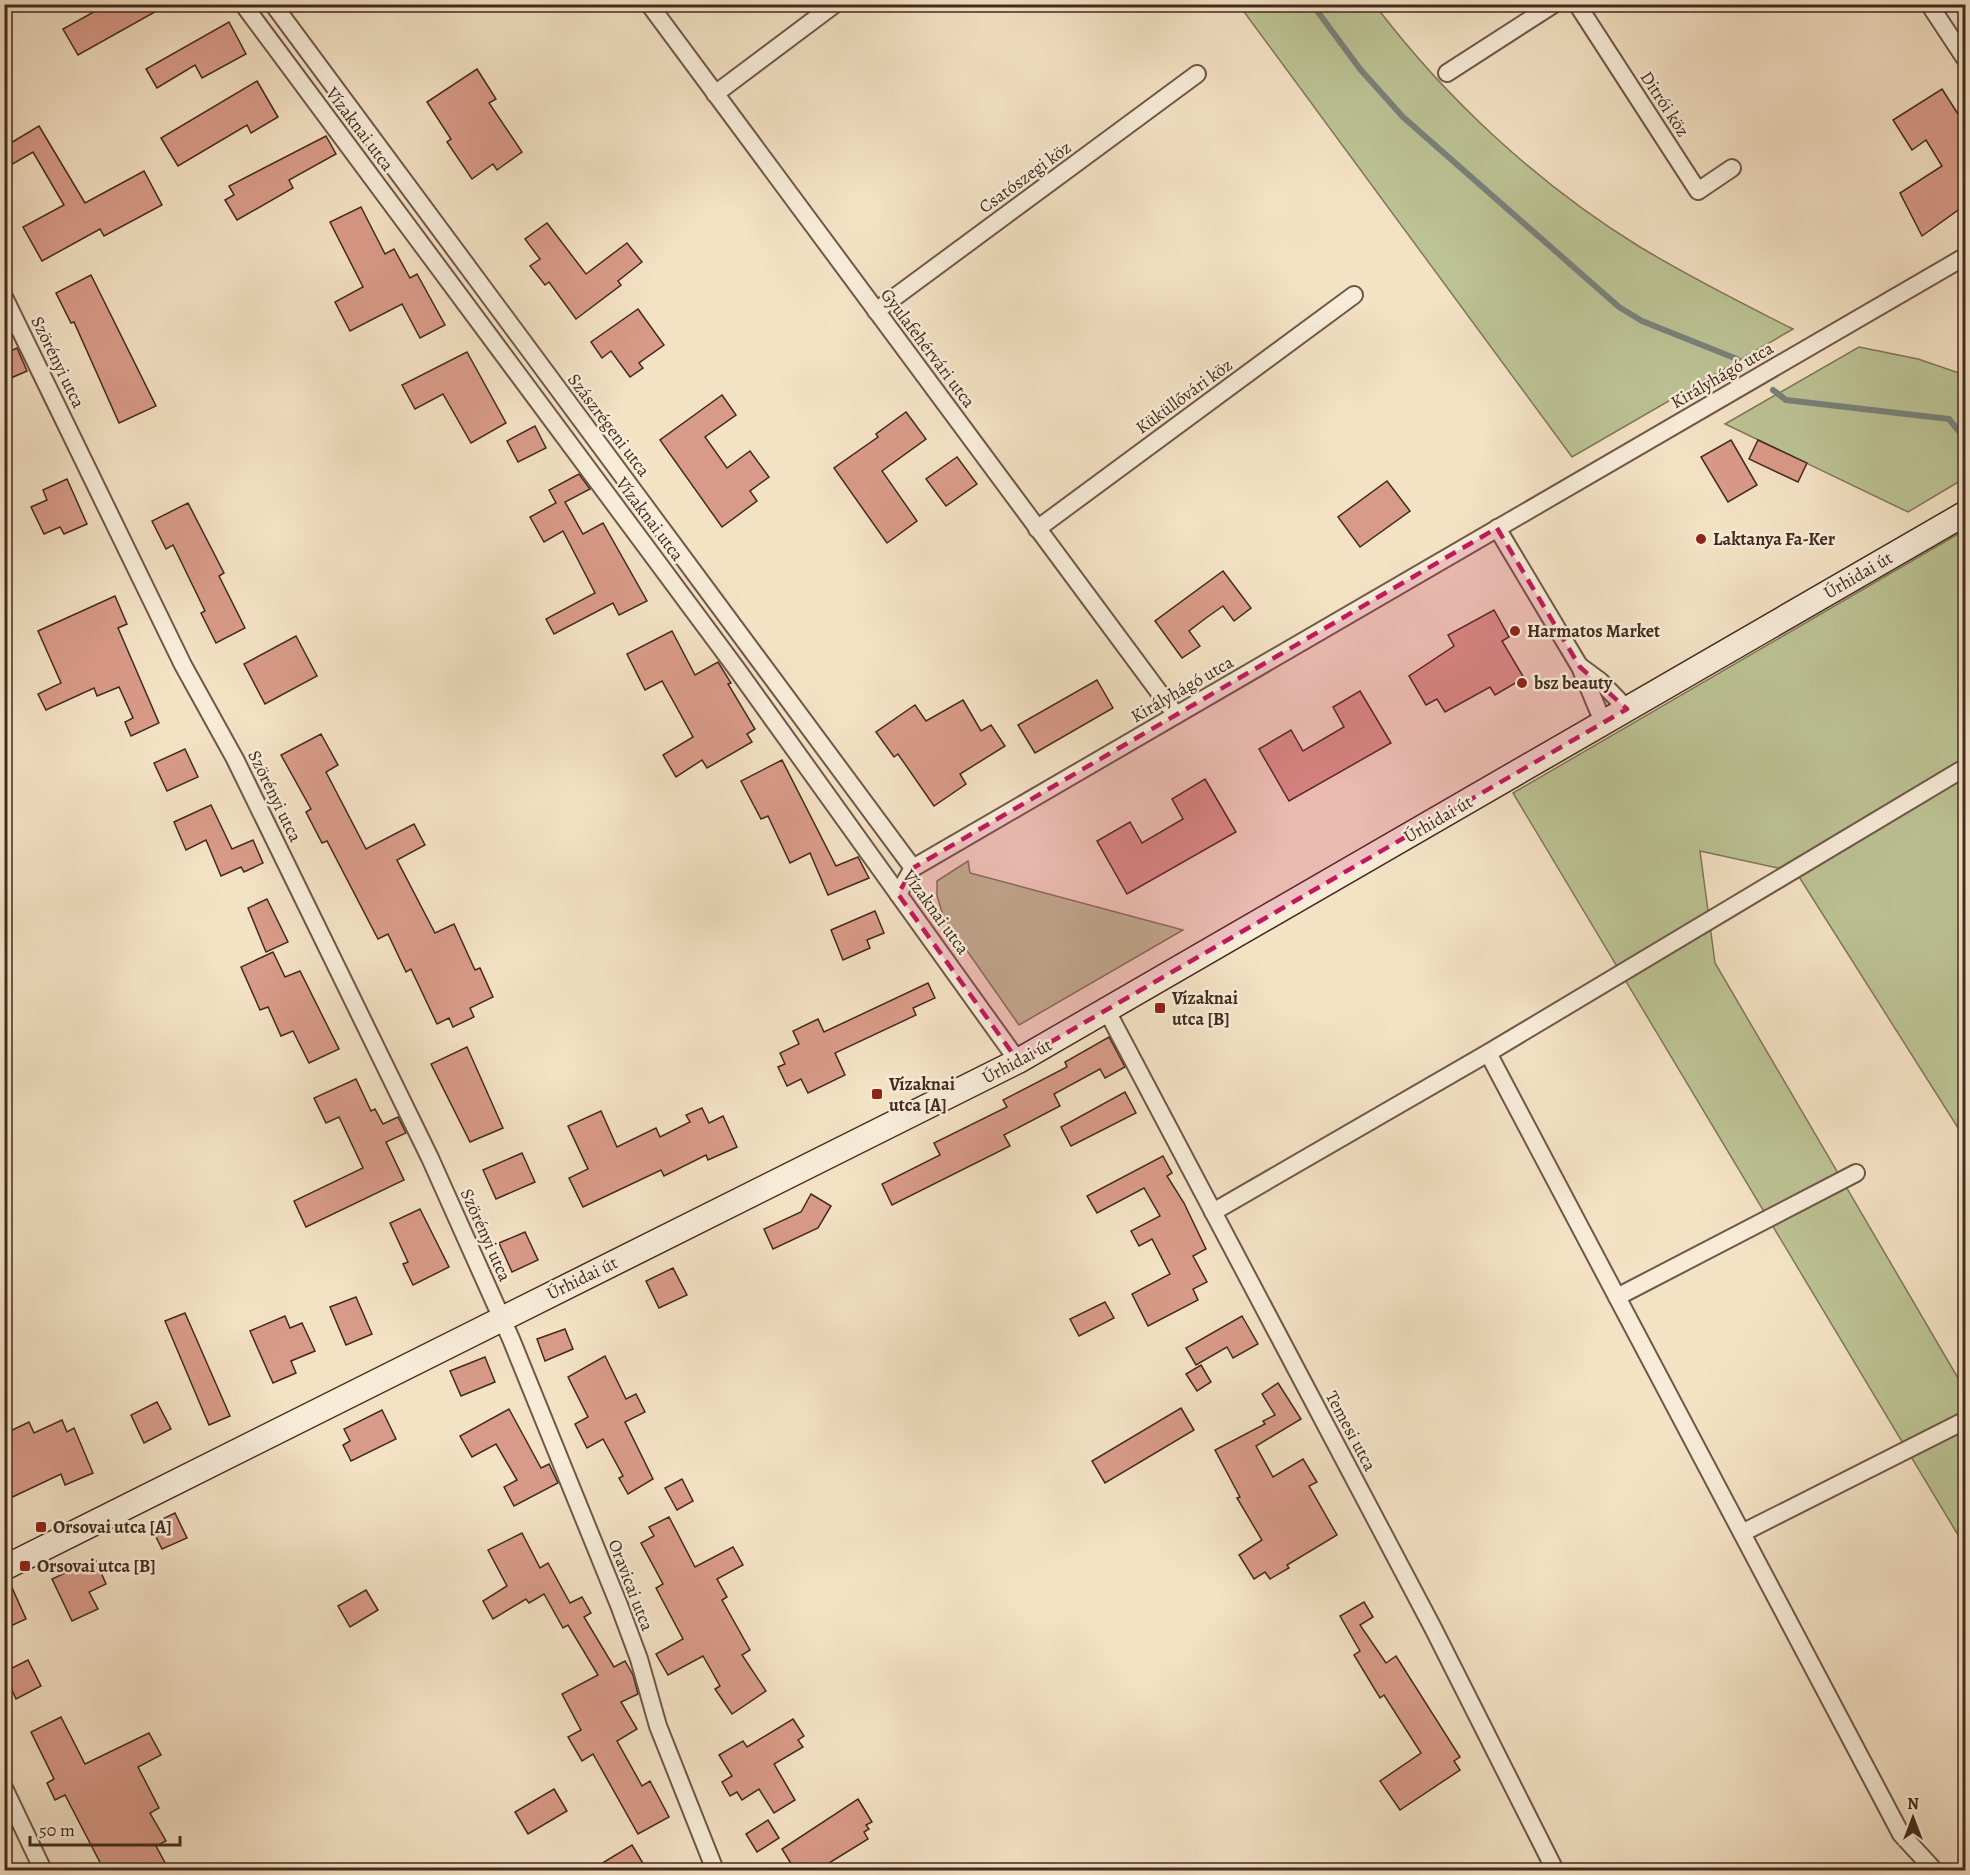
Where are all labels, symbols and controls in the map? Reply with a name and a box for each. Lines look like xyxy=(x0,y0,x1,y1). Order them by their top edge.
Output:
street label: Ditrói köz xyxy=(1635,67,1695,141)
street label: Vízaknai utca xyxy=(320,81,400,176)
street label: Csatószegi köz xyxy=(974,135,1076,219)
street label: Gyulafehérvári utca xyxy=(875,283,981,413)
street label: Szörényi utca xyxy=(25,312,91,412)
street label: Királyhágó utca xyxy=(1666,336,1778,414)
street label: Küküllővári köz xyxy=(1131,353,1237,439)
street label: Szászrégeni utca xyxy=(562,368,656,482)
street label: Vízaknai utca xyxy=(610,471,690,566)
place label: Laktanya Fa-Ker xyxy=(1713,527,1836,551)
marker: Laktanya Fa-Ker xyxy=(1694,532,1708,546)
street label: Úrhidai út xyxy=(1819,546,1897,604)
place label: Harmatos Market xyxy=(1527,619,1660,643)
marker: Harmatos Market xyxy=(1508,624,1522,638)
street label: Királyhágó utca xyxy=(1126,650,1238,728)
place label: bsz beauty xyxy=(1533,671,1613,695)
marker: bsz beauty xyxy=(1515,676,1529,690)
street label: Szörényi utca xyxy=(242,746,308,846)
street label: Úrhidai út xyxy=(1399,790,1477,848)
street label: Vízaknai utca xyxy=(896,864,975,960)
place label: Vízaknai utca [B] xyxy=(1171,986,1238,1031)
marker: Vízaknai utca [B] xyxy=(1153,1001,1167,1015)
street label: Úrhidai út xyxy=(978,1033,1056,1089)
place label: Vízaknai utca [A] xyxy=(888,1072,955,1117)
marker: Vízaknai utca [A] xyxy=(870,1087,884,1101)
street label: Szörényi utca xyxy=(455,1185,517,1286)
street label: Úrhidai út xyxy=(543,1251,621,1305)
street label: Temesi utca xyxy=(1320,1387,1382,1476)
place label: Orsovai utca [A] xyxy=(53,1515,172,1539)
marker: Orsovai utca [A] xyxy=(34,1520,48,1534)
street label: Oravicai utca xyxy=(603,1536,660,1635)
place label: Orsovai utca [B] xyxy=(37,1554,156,1578)
marker: Orsovai utca [B] xyxy=(18,1559,32,1573)
north arrow xyxy=(1883,1788,1943,1848)
text: N xyxy=(1907,1793,1919,1815)
scale bar xyxy=(30,1809,180,1847)
text: 50 m xyxy=(39,1818,75,1842)

